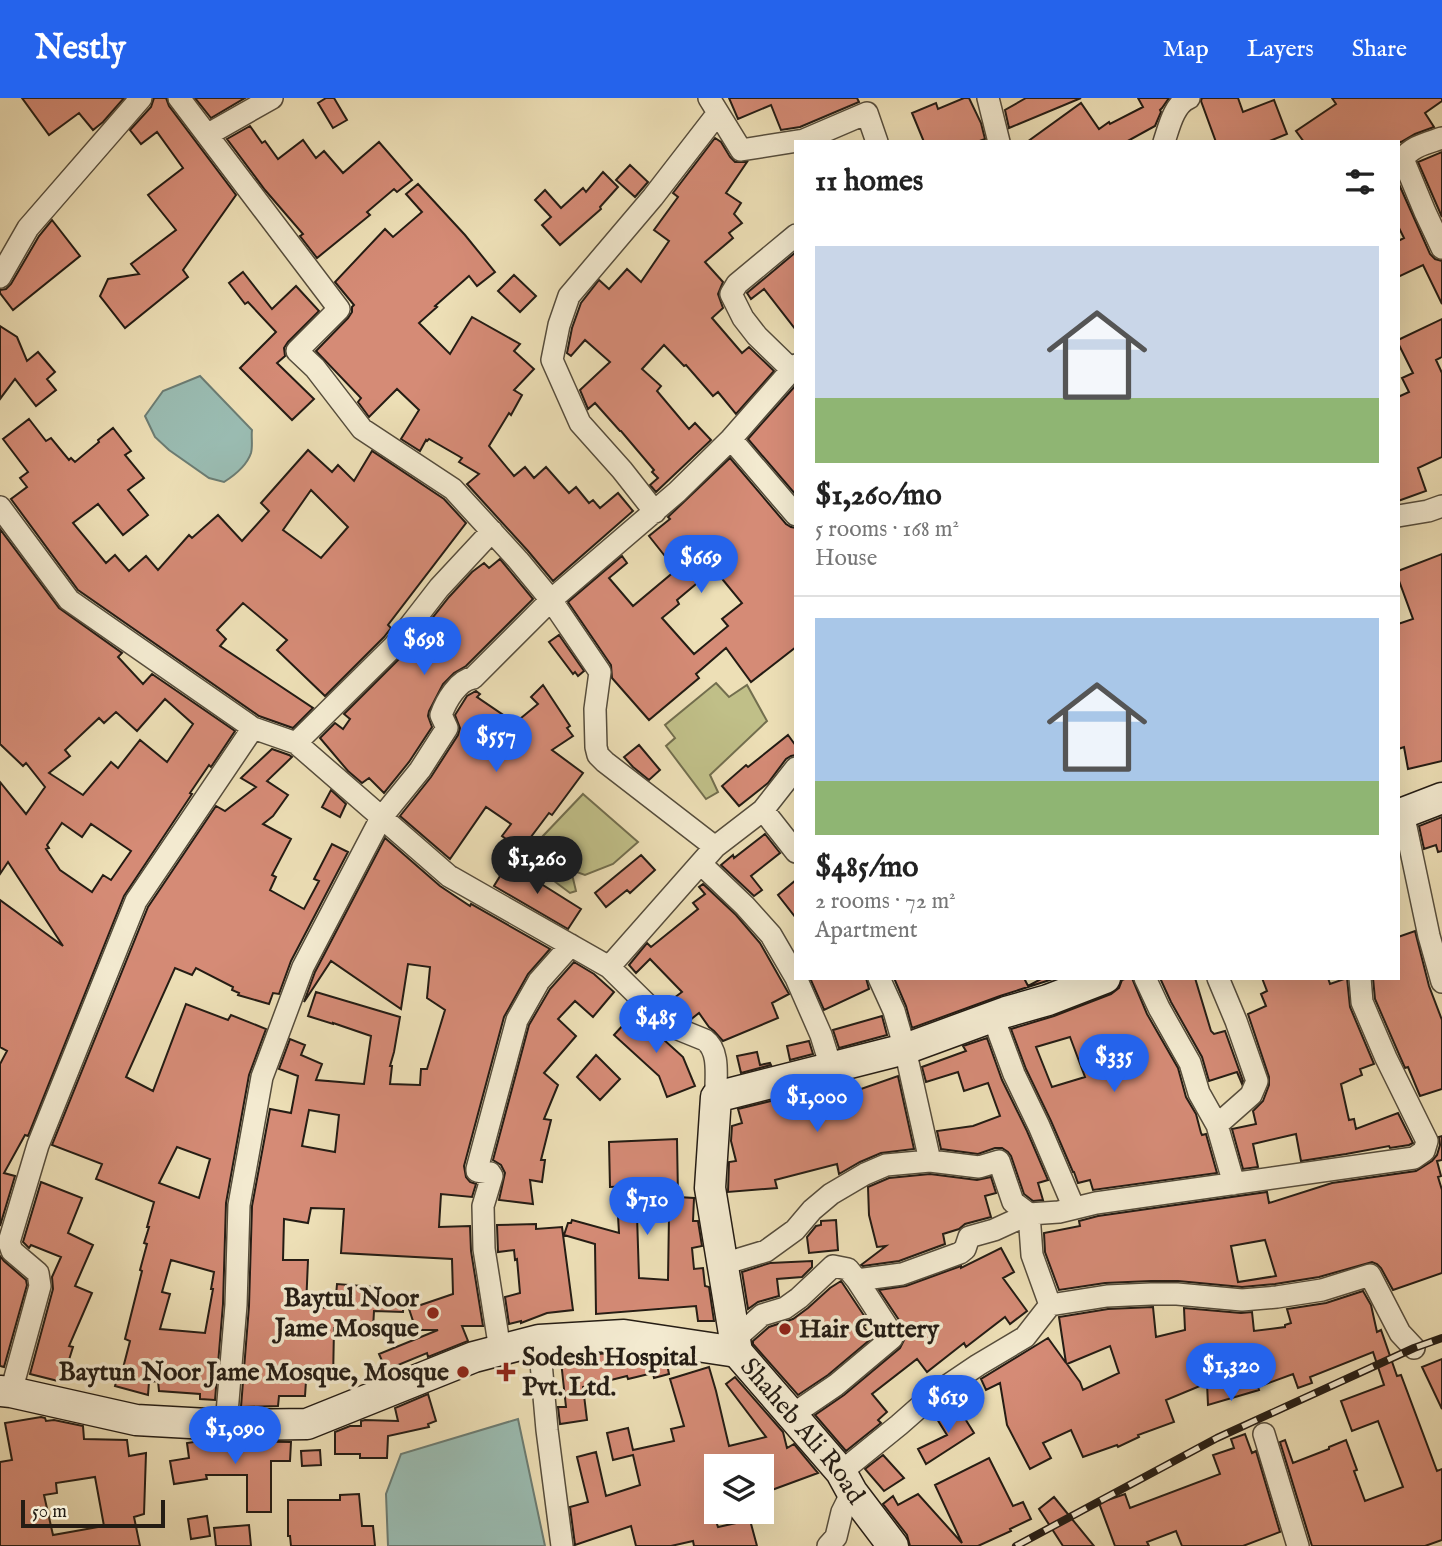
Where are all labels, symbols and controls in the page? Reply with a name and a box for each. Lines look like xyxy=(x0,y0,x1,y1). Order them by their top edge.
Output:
text: Nestly xyxy=(35,28,126,70)
text: Map xyxy=(1163,34,1209,65)
text: Layers xyxy=(1247,34,1314,65)
text: Share xyxy=(1352,34,1407,65)
text: 11 homes xyxy=(815,163,923,201)
icon: filters xyxy=(1341,163,1379,201)
icon: home xyxy=(1034,292,1160,418)
text: $1,260/mo xyxy=(815,477,942,515)
text: 5 rooms · 168 m² xyxy=(815,515,959,544)
pin: $669 xyxy=(660,536,742,595)
text: $669 xyxy=(680,543,722,572)
text: House xyxy=(815,544,877,573)
pin: $698 xyxy=(383,618,465,677)
text: $698 xyxy=(403,625,445,654)
icon: home xyxy=(1034,664,1160,790)
pin: $557 xyxy=(455,714,537,774)
text: $557 xyxy=(476,722,516,751)
pin: $1,260 xyxy=(480,836,594,896)
text: $1,260 xyxy=(507,844,567,873)
text: $485/mo xyxy=(815,849,918,887)
text: 2 rooms · 72 m² xyxy=(815,887,956,916)
text: Apartment xyxy=(815,916,918,945)
pin: $485 xyxy=(615,996,697,1055)
text: $485 xyxy=(635,1003,677,1032)
pin: $335 xyxy=(1073,1034,1155,1094)
text: $335 xyxy=(1095,1042,1133,1071)
pin: $1,000 xyxy=(760,1074,874,1134)
text: $1,000 xyxy=(786,1082,848,1111)
pin: $710 xyxy=(606,1178,688,1237)
text: $710 xyxy=(625,1185,669,1214)
place label: Baytul Noor Jame Mosque xyxy=(272,1282,419,1345)
marker: Baytul Noor Jame Mosque xyxy=(425,1305,441,1321)
place label: Hair Cuttery xyxy=(799,1313,940,1346)
marker: Hair Cuttery xyxy=(777,1321,793,1337)
place label: Sodesh Hospital Pvt. Ltd. xyxy=(522,1341,698,1404)
pin: $1,320 xyxy=(1174,1344,1288,1403)
street label: Shaheb Ali Road xyxy=(733,1351,872,1511)
text: $1,320 xyxy=(1202,1351,1260,1380)
place label: Baytun Noor Jame Mosque, Mosque xyxy=(59,1356,449,1389)
marker: Sodesh Hospital Pvt. Ltd. xyxy=(496,1362,516,1382)
marker: Baytun Noor Jame Mosque, Mosque xyxy=(455,1364,471,1380)
pin: $619 xyxy=(907,1376,989,1435)
text: $619 xyxy=(928,1383,968,1412)
pin: $1,090 xyxy=(178,1406,292,1466)
text: $1,090 xyxy=(205,1414,265,1443)
map controls xyxy=(704,1454,774,1524)
button: layers xyxy=(704,1454,774,1524)
scale bar xyxy=(21,1497,164,1529)
text: 50 m xyxy=(32,1500,67,1524)

